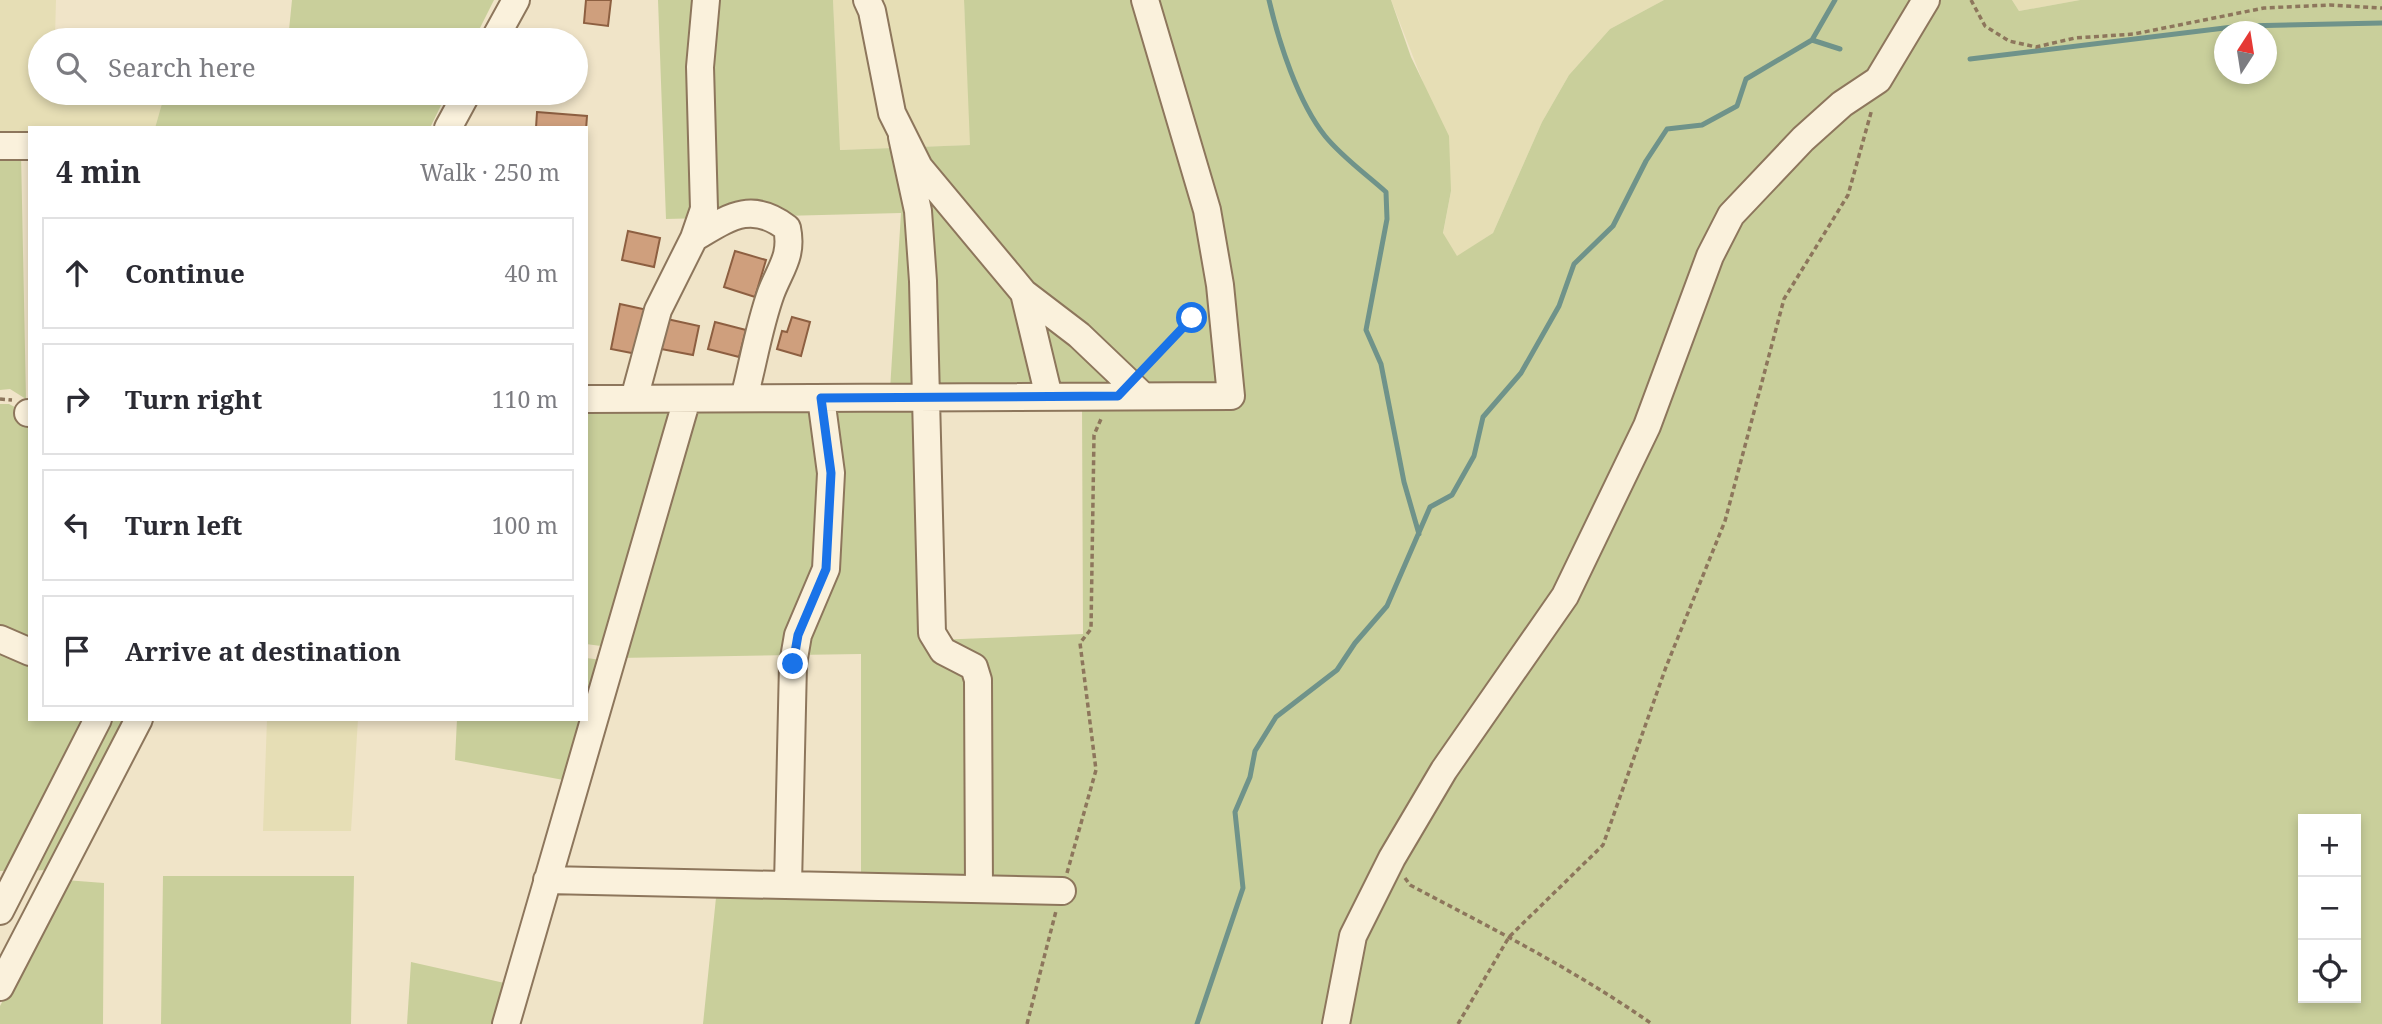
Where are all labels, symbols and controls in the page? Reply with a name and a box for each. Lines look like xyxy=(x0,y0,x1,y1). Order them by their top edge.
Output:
north arrow xyxy=(2214,21,2277,84)
search box xyxy=(28,28,588,105)
icon: search xyxy=(52,48,90,86)
text: Search here xyxy=(108,49,256,85)
text: 4 min xyxy=(56,151,141,192)
text: Walk · 250 m xyxy=(420,156,560,188)
icon: ahead xyxy=(58,254,96,292)
text: Continue xyxy=(125,255,245,291)
text: 40 m xyxy=(505,257,558,289)
route start xyxy=(1176,302,1207,333)
icon: right xyxy=(58,380,96,418)
text: Turn right xyxy=(125,381,262,417)
text: 110 m xyxy=(492,383,558,415)
icon: left xyxy=(58,506,96,544)
text: Turn left xyxy=(125,507,242,543)
text: 100 m xyxy=(492,509,558,541)
icon: arrive xyxy=(58,632,96,670)
text: Arrive at destination xyxy=(125,633,401,669)
route end xyxy=(777,648,808,679)
map controls xyxy=(2298,814,2361,1003)
button: + xyxy=(2298,814,2361,877)
button: − xyxy=(2298,877,2361,940)
button: locate xyxy=(2298,940,2361,1003)

